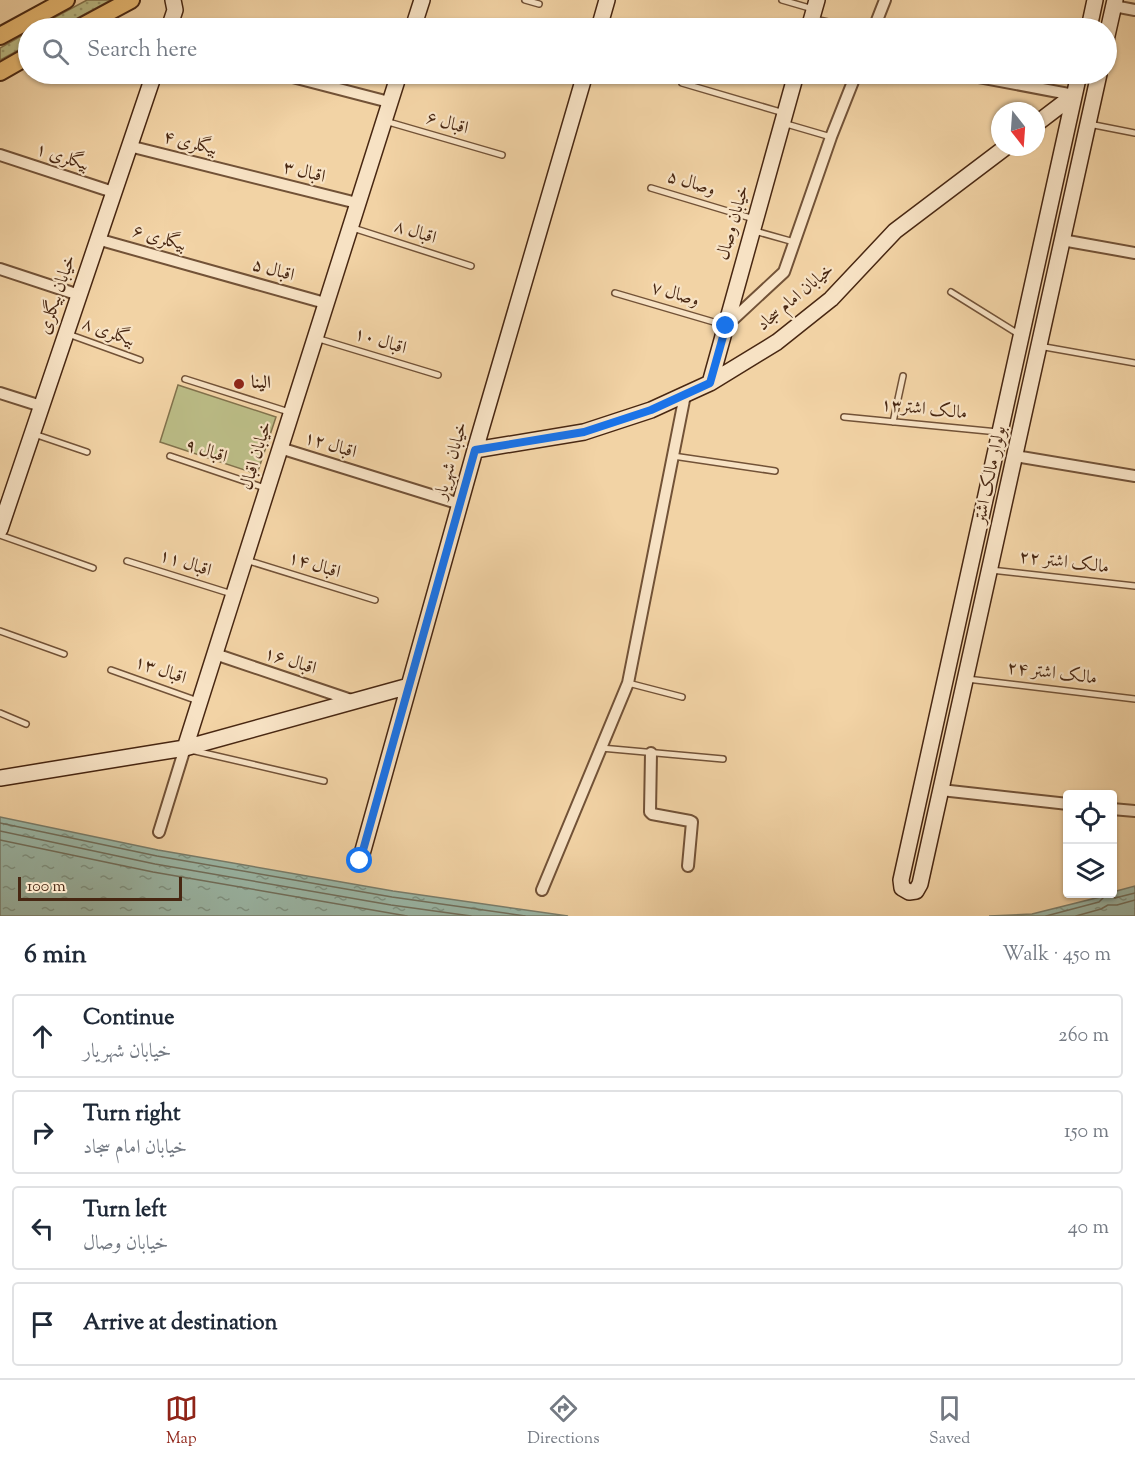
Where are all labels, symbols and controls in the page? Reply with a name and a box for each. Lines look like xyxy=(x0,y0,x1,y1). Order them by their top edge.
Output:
search box xyxy=(18,18,1117,84)
icon: search xyxy=(39,35,72,68)
text: Search here xyxy=(87,35,197,67)
north arrow xyxy=(991,102,1045,156)
street label: اقبال ۶ xyxy=(423,106,471,142)
street label: بیگلری ۴ xyxy=(160,124,220,163)
street label: بیگلری ۱ xyxy=(32,136,92,179)
street label: اقبال ۳ xyxy=(280,155,328,191)
street label: وصال ۵ xyxy=(664,164,718,204)
street label: خیابان وصال xyxy=(711,183,757,263)
street label: اقبال ۸ xyxy=(391,214,440,252)
street label: بیگلری ۶ xyxy=(129,218,189,259)
street label: خیابان بیگلری xyxy=(31,252,84,338)
street label: اقبال ۵ xyxy=(249,253,297,289)
street label: خیابان امام سجاد xyxy=(752,258,841,339)
street label: وصال ۷ xyxy=(648,276,702,314)
street label: بیگلری ۸ xyxy=(78,310,139,355)
route end xyxy=(712,312,738,338)
street label: اقبال ۱۰ xyxy=(351,322,409,362)
place label: الینا xyxy=(251,371,271,397)
marker: الینا xyxy=(232,377,246,391)
street label: مالک اشتر۱۳ xyxy=(879,393,969,427)
street label: خیابان اقبال xyxy=(234,418,280,494)
street label: خیابان شهریار xyxy=(428,419,475,505)
street label: بولوار مالک اشتر xyxy=(967,424,1014,528)
street label: اقبال ۱۲ xyxy=(301,426,359,466)
street label: اقبال ۹ xyxy=(182,433,231,471)
street label: اقبال ۱۱ xyxy=(156,543,215,585)
street label: مالک اشتر ۲۲ xyxy=(1017,545,1111,581)
street label: اقبال ۱۴ xyxy=(285,546,343,586)
street label: اقبال ۱۶ xyxy=(261,641,320,683)
street label: اقبال ۱۳ xyxy=(130,650,190,692)
street label: مالک اشتر ۲۴ xyxy=(1005,656,1099,692)
map controls xyxy=(1063,790,1117,898)
button: locate xyxy=(1063,790,1117,844)
button: layers xyxy=(1063,844,1117,898)
route start xyxy=(346,847,372,873)
scale bar xyxy=(18,874,182,902)
text: 100 m xyxy=(27,876,66,899)
text: 6 min xyxy=(24,937,87,974)
text: Walk · 450 m xyxy=(1002,941,1111,970)
text: Continue xyxy=(83,1003,174,1035)
icon: ahead xyxy=(26,1020,59,1053)
text: 260 m xyxy=(1058,1022,1109,1051)
text: خیابان شهریار xyxy=(83,1038,171,1067)
text: Turn right xyxy=(83,1099,180,1131)
icon: right xyxy=(26,1116,59,1149)
text: 150 m xyxy=(1064,1118,1109,1147)
text: خیابان امام سجاد xyxy=(83,1134,187,1163)
text: Turn left xyxy=(83,1195,166,1227)
icon: left xyxy=(26,1212,59,1245)
text: 40 m xyxy=(1068,1214,1109,1243)
text: خیابان وصال xyxy=(83,1230,168,1259)
icon: arrive xyxy=(26,1308,59,1341)
text: Arrive at destination xyxy=(83,1308,278,1340)
tab: Map xyxy=(165,1392,198,1451)
tab: Directions xyxy=(527,1392,600,1451)
tab: Saved xyxy=(929,1392,970,1451)

